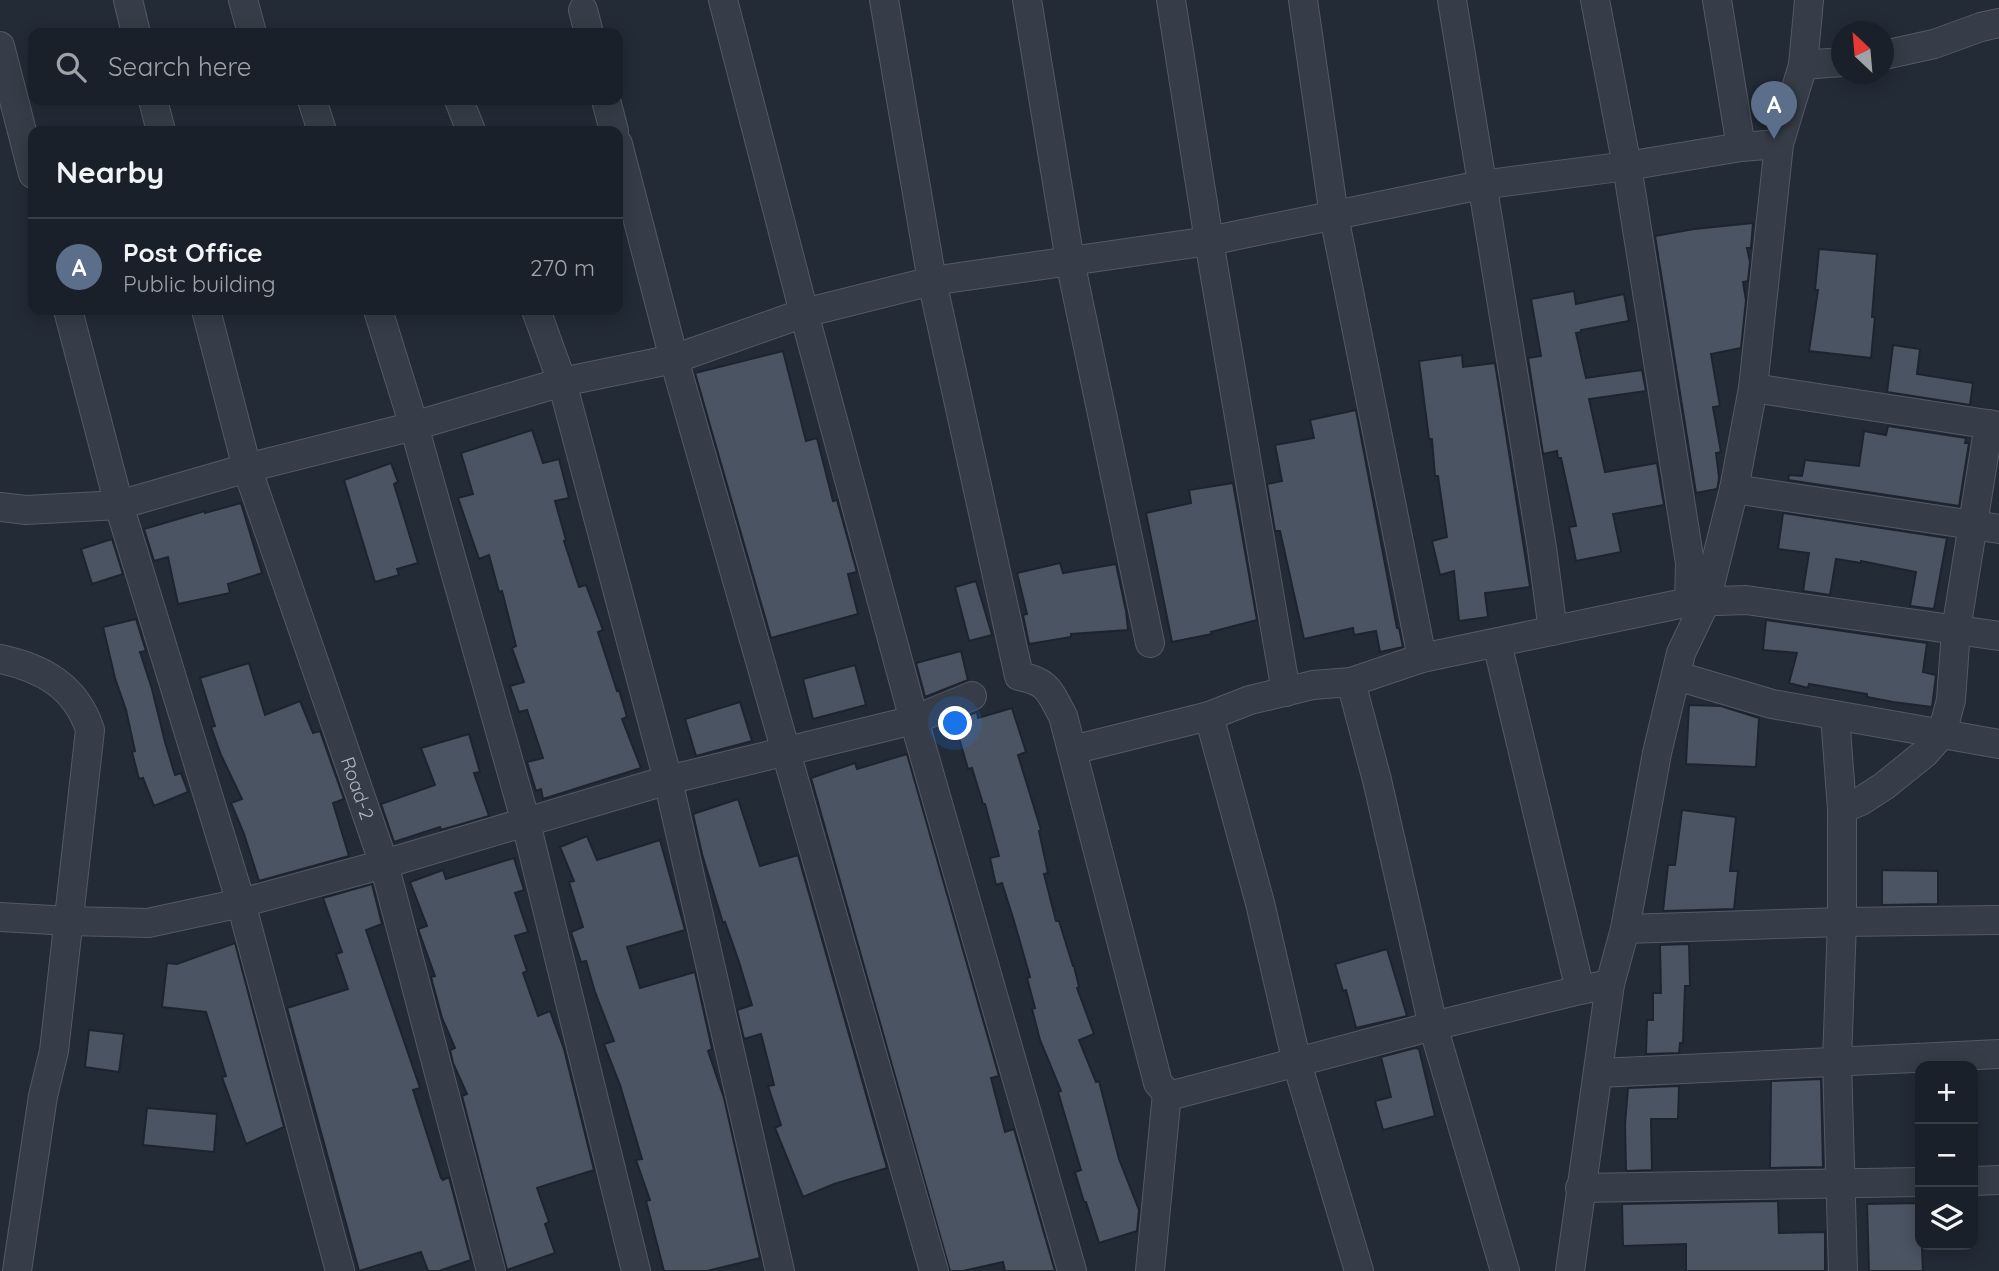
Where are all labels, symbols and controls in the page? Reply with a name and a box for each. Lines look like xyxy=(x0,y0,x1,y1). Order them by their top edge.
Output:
north arrow xyxy=(1831,21,1894,84)
search box xyxy=(28,28,623,105)
icon: search xyxy=(52,48,90,86)
text: Search here xyxy=(108,50,252,83)
pin: A xyxy=(1751,81,1797,139)
text: Nearby xyxy=(56,153,164,191)
text: Post Office xyxy=(123,236,263,269)
text: A xyxy=(72,253,86,282)
text: 270 m xyxy=(530,253,595,282)
text: Public building xyxy=(123,269,276,298)
your location xyxy=(938,706,972,740)
street label: Road-2 xyxy=(336,753,380,823)
map controls xyxy=(1915,1061,1978,1250)
button: + xyxy=(1915,1061,1978,1124)
button: − xyxy=(1915,1124,1978,1187)
button: layers xyxy=(1915,1187,1978,1250)

